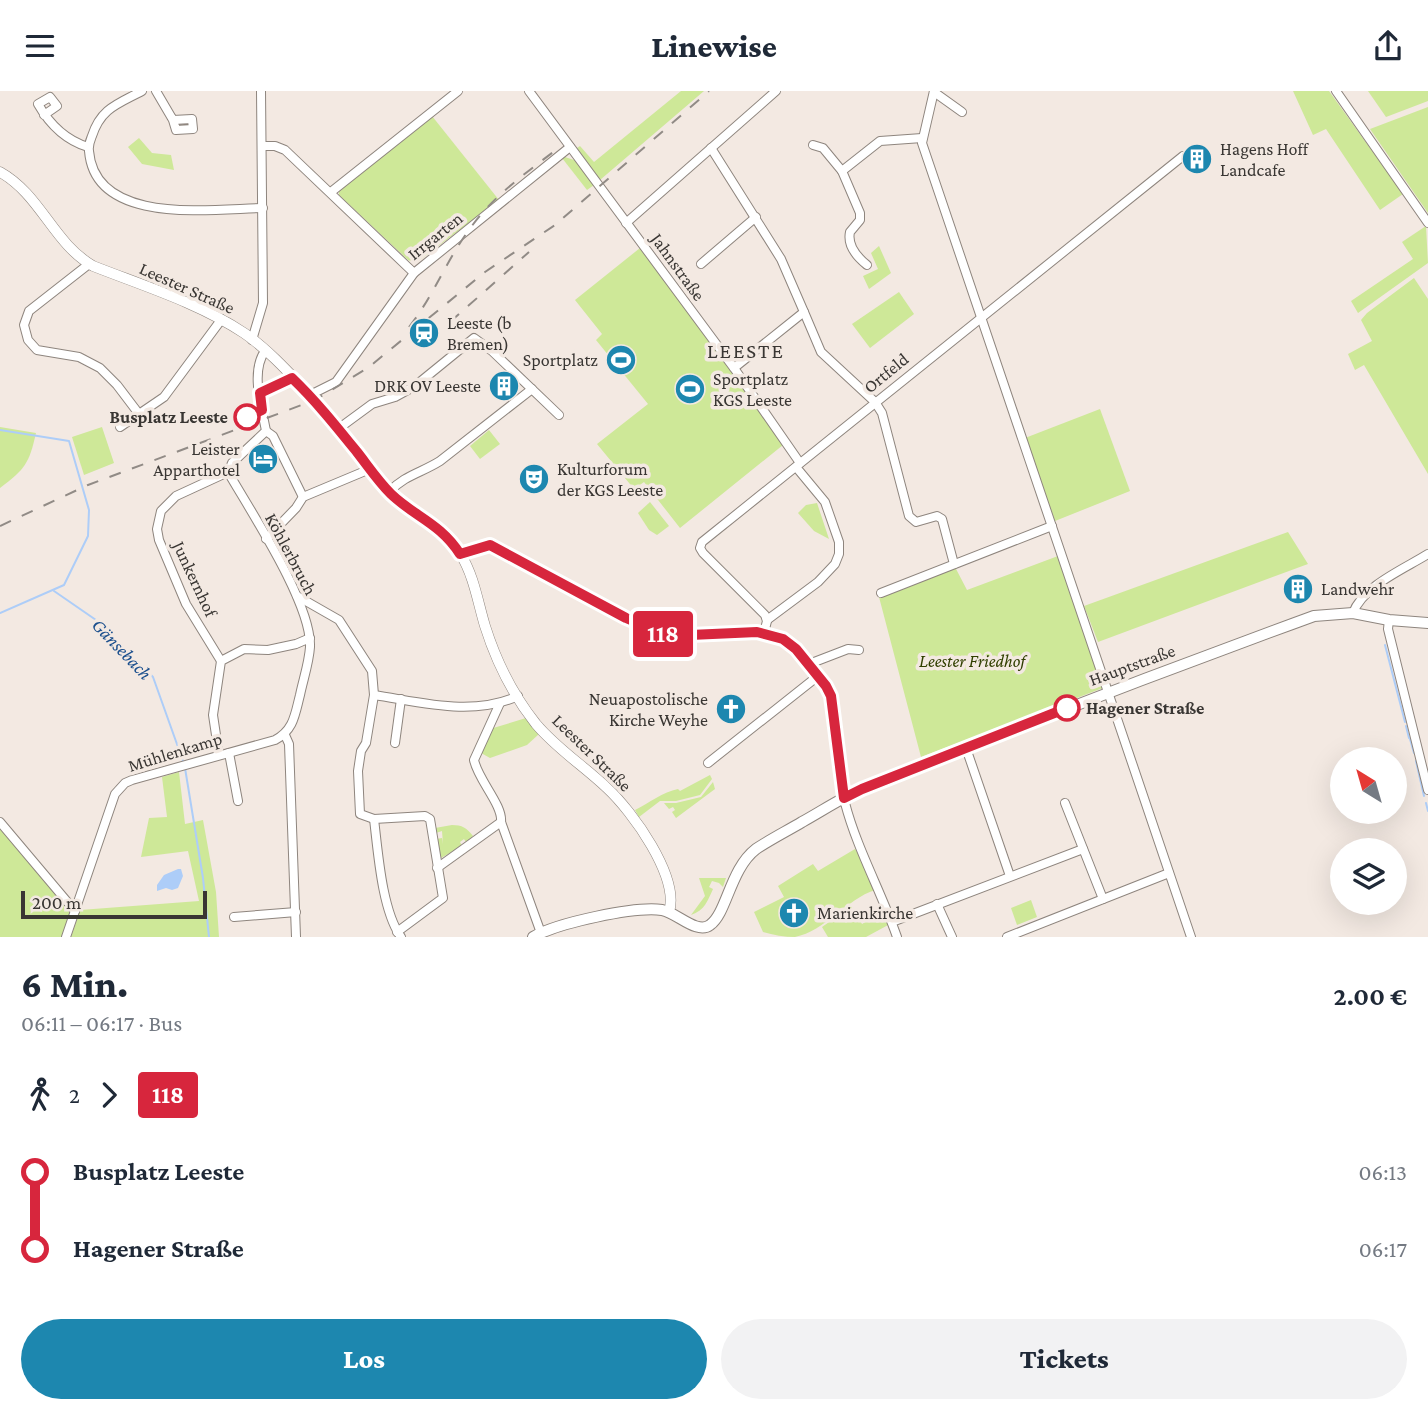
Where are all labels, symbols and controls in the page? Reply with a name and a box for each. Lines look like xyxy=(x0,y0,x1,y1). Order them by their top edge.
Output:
icon: menu xyxy=(21,27,59,65)
icon: share xyxy=(1369,27,1407,65)
text: Linewise xyxy=(651,28,777,64)
place label: Hagens Hoff Landcafe xyxy=(1220,139,1310,180)
building icon: Hagens Hoff Landcafe xyxy=(1180,142,1214,176)
street label: Irrgarten xyxy=(404,208,467,264)
street label: Jahnstraße xyxy=(646,228,709,305)
street label: Leester Straße xyxy=(136,258,238,318)
place label: Leeste (b Bremen) xyxy=(447,313,512,355)
station icon: Leeste (b Bremen) xyxy=(407,316,441,350)
district label: LEESTE xyxy=(707,339,785,363)
sports icon: Sportplatz xyxy=(604,343,638,377)
street label: Ortfeld xyxy=(860,349,913,397)
place label: Sportplatz xyxy=(523,350,598,370)
building icon: DRK OV Leeste xyxy=(487,369,521,403)
place label: Sportplatz KGS Leeste xyxy=(713,369,792,410)
sports icon: Sportplatz KGS Leeste xyxy=(673,372,707,406)
place label: DRK OV Leeste xyxy=(374,376,481,396)
marker: Busplatz Leeste xyxy=(234,404,260,430)
place label: Busplatz Leeste xyxy=(109,407,228,427)
place label: Leister Apparthotel xyxy=(153,439,241,480)
hotel icon: Leister Apparthotel xyxy=(246,442,280,476)
place label: Kulturforum der KGS Leeste xyxy=(557,459,663,500)
theatre icon: Kulturforum der KGS Leeste xyxy=(517,462,551,496)
street label: Köhlerbruch xyxy=(261,510,321,599)
street label: Junkernhof xyxy=(168,536,222,621)
building icon: Landwehr xyxy=(1281,572,1315,606)
place label: Landwehr xyxy=(1321,579,1395,599)
line badge: 118 xyxy=(623,611,703,657)
water label: Gänsebach xyxy=(88,614,156,684)
text: 118 xyxy=(647,620,679,647)
street label: Hauptstraße xyxy=(1086,640,1178,690)
park label: Leester Friedhof xyxy=(919,651,1027,671)
place label: Neuapostolische Kirche Weyhe xyxy=(589,689,708,730)
church icon: Neuapostolische Kirche Weyhe xyxy=(714,692,748,726)
marker: Hagener Straße xyxy=(1054,695,1080,721)
place label: Hagener Straße xyxy=(1086,698,1204,718)
street label: Leester Straße xyxy=(548,710,636,796)
street label: Mühlenkamp xyxy=(126,728,224,776)
north arrow xyxy=(1330,747,1407,824)
map controls xyxy=(1330,747,1407,915)
button: layers xyxy=(1330,838,1407,915)
scale bar xyxy=(21,888,206,920)
text: 200 m xyxy=(32,892,81,913)
church icon: Marienkirche xyxy=(777,896,811,930)
place label: Marienkirche xyxy=(817,903,913,923)
text: 6 Min. xyxy=(21,963,128,1005)
text: 2.00 € xyxy=(1333,982,1407,1011)
text: 06:11 – 06:17 · Bus xyxy=(21,1010,182,1036)
icon: walk xyxy=(21,1076,59,1114)
icon: forward xyxy=(90,1076,128,1114)
text: 118 xyxy=(152,1081,184,1108)
text: 2 xyxy=(69,1082,80,1108)
text: Busplatz Leeste xyxy=(73,1157,244,1186)
text: 06:13 xyxy=(1359,1159,1407,1185)
text: Hagener Straße xyxy=(73,1234,244,1263)
text: 06:17 xyxy=(1359,1236,1407,1262)
button: Los xyxy=(21,1319,707,1399)
button: Tickets xyxy=(721,1319,1407,1399)

